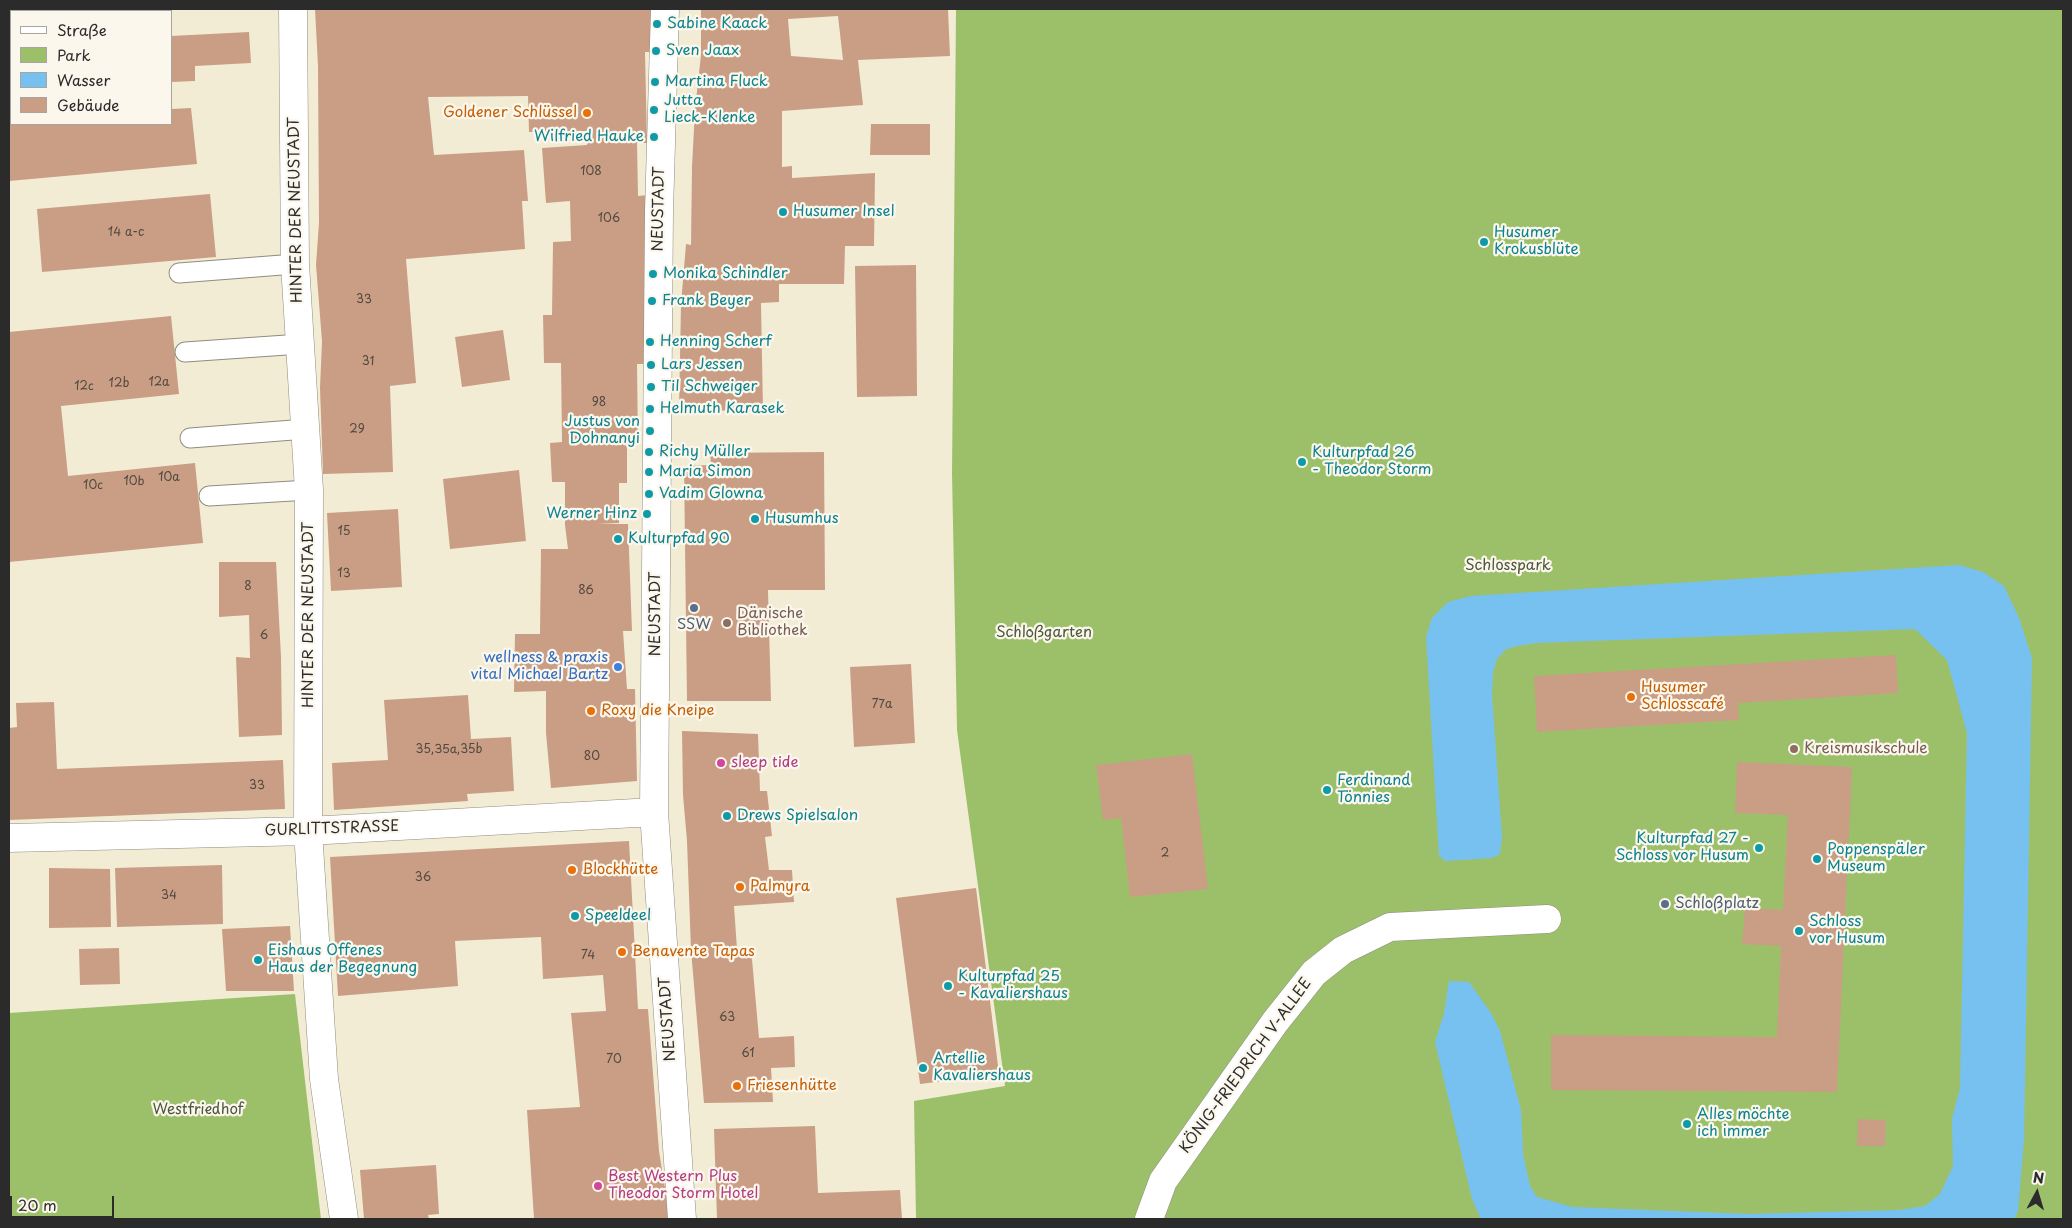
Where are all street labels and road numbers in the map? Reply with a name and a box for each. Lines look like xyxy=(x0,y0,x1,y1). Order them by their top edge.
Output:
street label: HINTER DER NEUSTADT xyxy=(285,117,307,303)
street label: NEUSTADT xyxy=(649,166,669,252)
street label: HINTER DER NEUSTADT xyxy=(300,522,318,708)
street label: NEUSTADT xyxy=(647,572,665,656)
street label: GURLITTSTRASSE xyxy=(264,818,400,840)
street label: KÖNIG-FRIEDRICH V-ALLEE xyxy=(1176,975,1316,1157)
street label: NEUSTADT xyxy=(656,976,680,1062)

